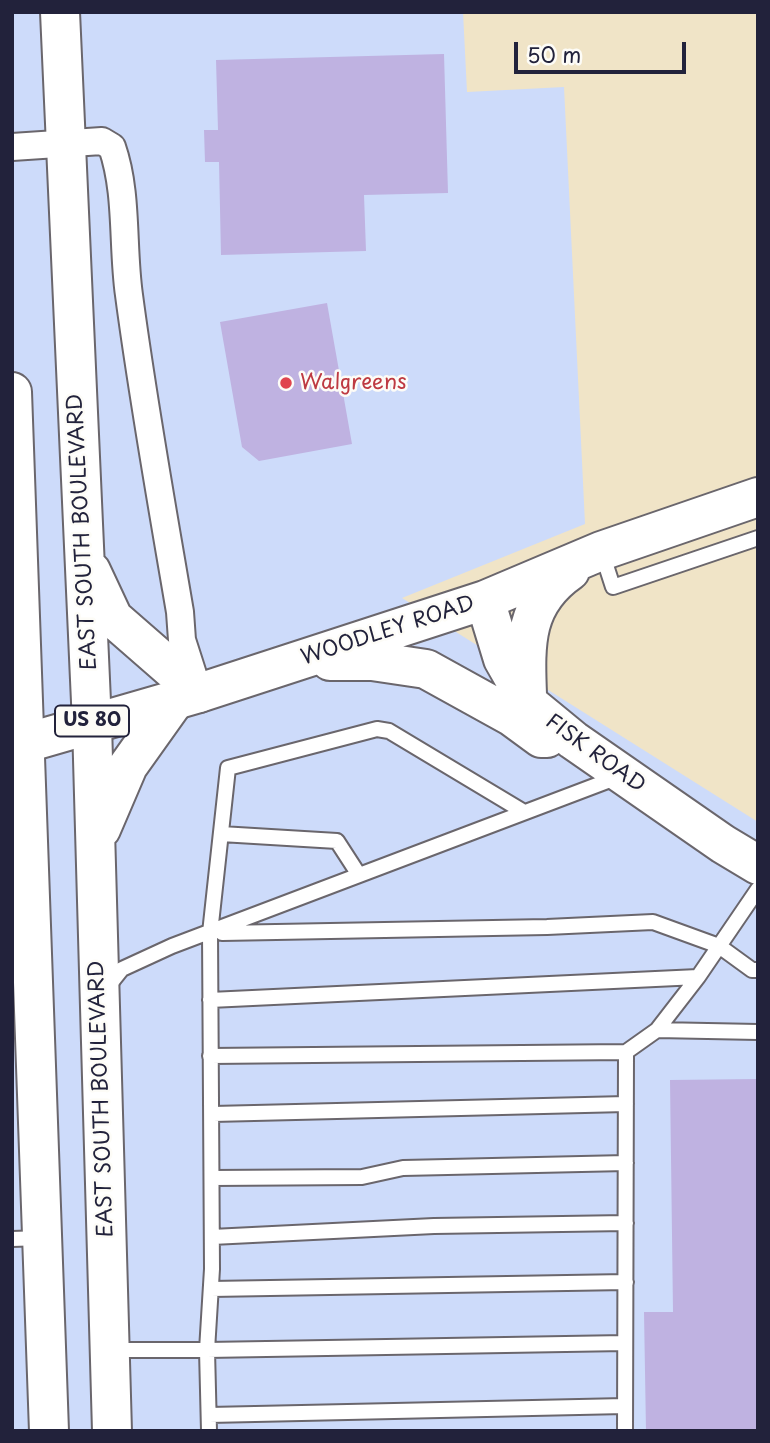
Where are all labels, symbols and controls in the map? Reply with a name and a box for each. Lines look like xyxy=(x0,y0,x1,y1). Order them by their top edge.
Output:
scale bar xyxy=(518,28,690,72)
text: 50 m xyxy=(527,38,581,70)
place label: Walgreens xyxy=(300,370,407,396)
marker: Walgreens xyxy=(278,375,294,391)
street label: EAST SOUTH BOULEVARD xyxy=(63,393,103,671)
street label: WOODLEY ROAD xyxy=(298,591,478,671)
road number: US 80 xyxy=(55,706,129,736)
street label: FISK ROAD xyxy=(540,709,650,799)
street label: EAST SOUTH BOULEVARD xyxy=(85,960,119,1238)

